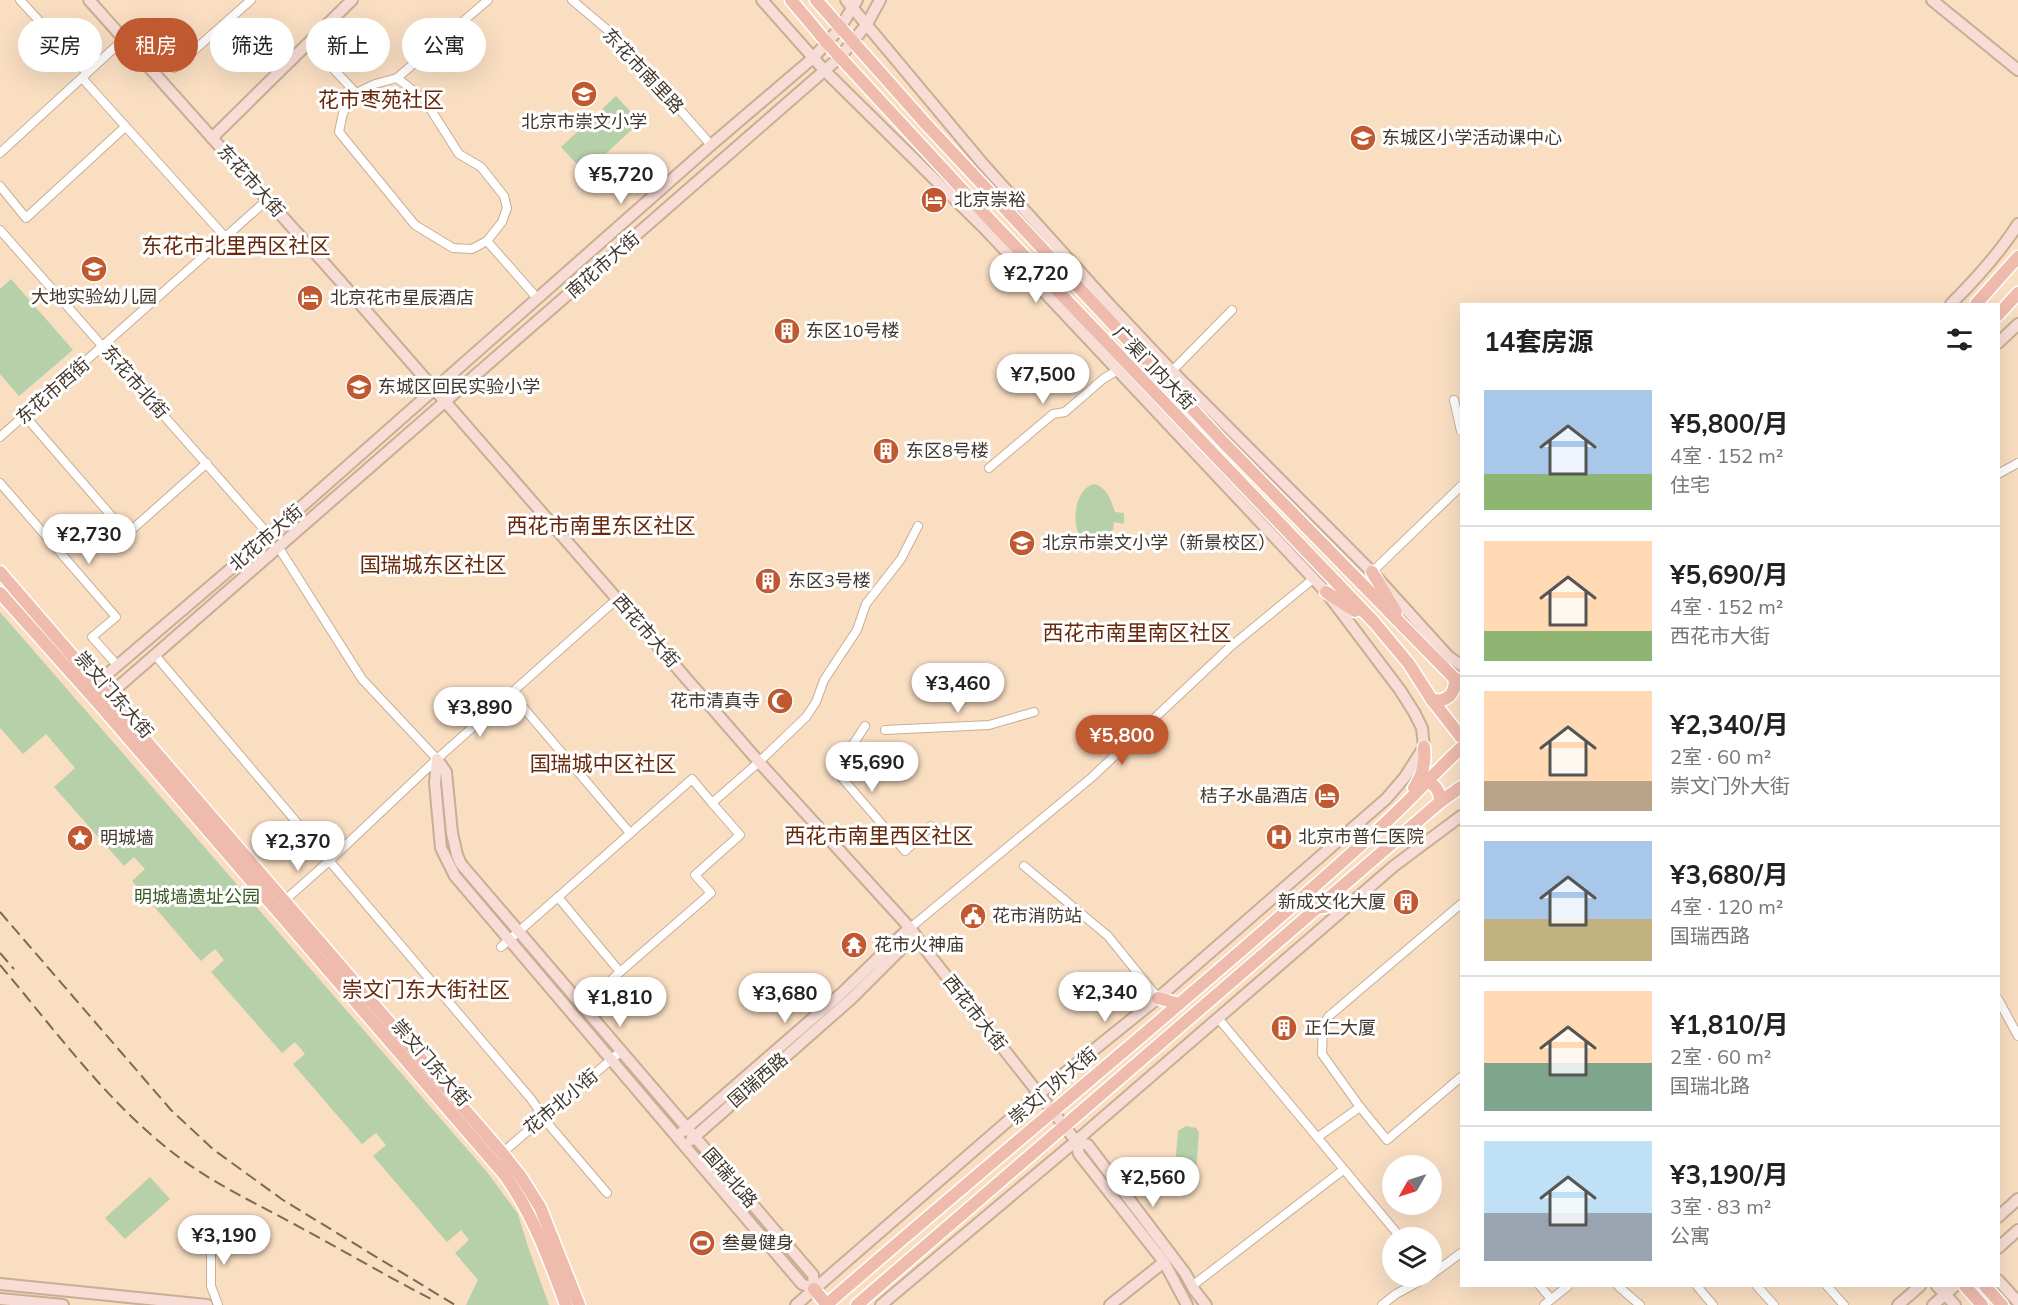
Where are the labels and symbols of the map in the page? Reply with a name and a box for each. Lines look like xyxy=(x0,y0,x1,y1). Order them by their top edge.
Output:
street label: 东花市南里路 xyxy=(598,23,689,118)
school or university icon: 北京市崇文小学 xyxy=(569,79,599,109)
district label: 花市枣苑社区 xyxy=(318,86,444,112)
place label: 北京市崇文小学 xyxy=(521,110,647,133)
school or university icon: 东城区小学活动课中心 xyxy=(1348,123,1378,153)
place label: 东城区小学活动课中心 xyxy=(1382,126,1562,149)
street label: 东花市大街 xyxy=(213,140,290,222)
pin: ¥5,720 xyxy=(572,154,670,205)
hotel icon: 北京崇裕 xyxy=(919,185,949,215)
place label: 北京崇裕 xyxy=(954,188,1026,211)
street label: 南花市大街 xyxy=(561,226,644,303)
district label: 东花市北里西区社区 xyxy=(142,232,331,258)
pin: ¥2,720 xyxy=(987,253,1085,304)
school or university icon: 大地实验幼儿园 xyxy=(79,254,109,284)
hotel icon: 北京花市星辰酒店 xyxy=(295,283,325,313)
place label: 大地实验幼儿园 xyxy=(31,285,157,308)
place label: 北京花市星辰酒店 xyxy=(330,286,474,309)
building icon: 东区10号楼 xyxy=(772,316,802,346)
place label: 东区10号楼 xyxy=(806,319,900,342)
street label: 广渠门内大街 xyxy=(1109,321,1200,414)
street label: 东花市北街 xyxy=(97,340,174,423)
street label: 东花市西街 xyxy=(11,352,94,429)
pin: ¥7,500 xyxy=(994,354,1092,405)
school or university icon: 东城区回民实验小学 xyxy=(344,372,374,402)
place label: 东城区回民实验小学 xyxy=(378,375,540,398)
building icon: 东区8号楼 xyxy=(871,436,901,466)
place label: 东区8号楼 xyxy=(906,439,989,462)
street label: 北花市大街 xyxy=(224,499,307,576)
district label: 西花市南里东区社区 xyxy=(507,512,696,538)
pin: ¥2,730 xyxy=(40,514,138,565)
school or university icon: 北京市崇文小学（新景校区） xyxy=(1007,528,1037,558)
place label: 北京市崇文小学（新景校区） xyxy=(1042,531,1276,554)
district label: 国瑞城东区社区 xyxy=(360,551,507,577)
building icon: 东区3号楼 xyxy=(753,566,783,596)
place label: 东区3号楼 xyxy=(788,569,871,592)
street label: 西花市大街 xyxy=(608,589,685,672)
district label: 西花市南里南区社区 xyxy=(1043,619,1232,645)
street label: 崇文门东大街 xyxy=(70,646,158,743)
pin: ¥3,460 xyxy=(909,663,1007,714)
mosque icon: 花市清真寺 xyxy=(765,686,795,716)
pin: ¥3,890 xyxy=(431,687,529,738)
place label: 花市清真寺 xyxy=(670,689,760,712)
pin: ¥5,800 xyxy=(1073,715,1171,766)
pin: ¥5,690 xyxy=(823,742,921,793)
district label: 国瑞城中区社区 xyxy=(530,750,677,776)
hotel icon: 桔子水晶酒店 xyxy=(1312,781,1342,811)
place label: 桔子水晶酒店 xyxy=(1200,784,1308,807)
pin: ¥2,370 xyxy=(249,821,347,872)
district label: 西花市南里西区社区 xyxy=(785,822,974,848)
hospital icon: 北京市普仁医院 xyxy=(1264,822,1294,852)
place icon: 明城墙 xyxy=(65,823,95,853)
place label: 北京市普仁医院 xyxy=(1298,825,1424,848)
place label: 明城墙 xyxy=(100,826,154,849)
park label: 明城墙遗址公园 xyxy=(134,885,260,908)
building icon: 新成文化大厦 xyxy=(1391,887,1421,917)
place label: 新成文化大厦 xyxy=(1278,890,1386,913)
public building icon: 花市消防站 xyxy=(958,901,988,931)
place label: 花市消防站 xyxy=(992,904,1082,927)
temple icon: 花市火神庙 xyxy=(839,930,869,960)
place label: 花市火神庙 xyxy=(874,933,964,956)
street label: 西花市大街 xyxy=(939,970,1012,1055)
pin: ¥2,340 xyxy=(1056,972,1154,1023)
pin: ¥3,680 xyxy=(736,973,834,1024)
district label: 崇文门东大街社区 xyxy=(342,976,510,1002)
pin: ¥1,810 xyxy=(571,977,669,1028)
building icon: 正仁大厦 xyxy=(1269,1013,1299,1043)
street label: 崇文门东大街 xyxy=(387,1014,475,1111)
place label: 正仁大厦 xyxy=(1304,1016,1376,1039)
street label: 崇文门外大街 xyxy=(1004,1042,1101,1129)
street label: 国瑞西路 xyxy=(723,1047,792,1112)
street label: 花市北小街 xyxy=(519,1064,603,1139)
street label: 国瑞北路 xyxy=(698,1143,763,1212)
north arrow xyxy=(1382,1155,1442,1215)
pin: ¥2,560 xyxy=(1104,1157,1202,1208)
pin: ¥3,190 xyxy=(175,1215,273,1266)
sports icon: 叁曼健身 xyxy=(687,1228,717,1258)
place label: 叁曼健身 xyxy=(722,1231,794,1254)

